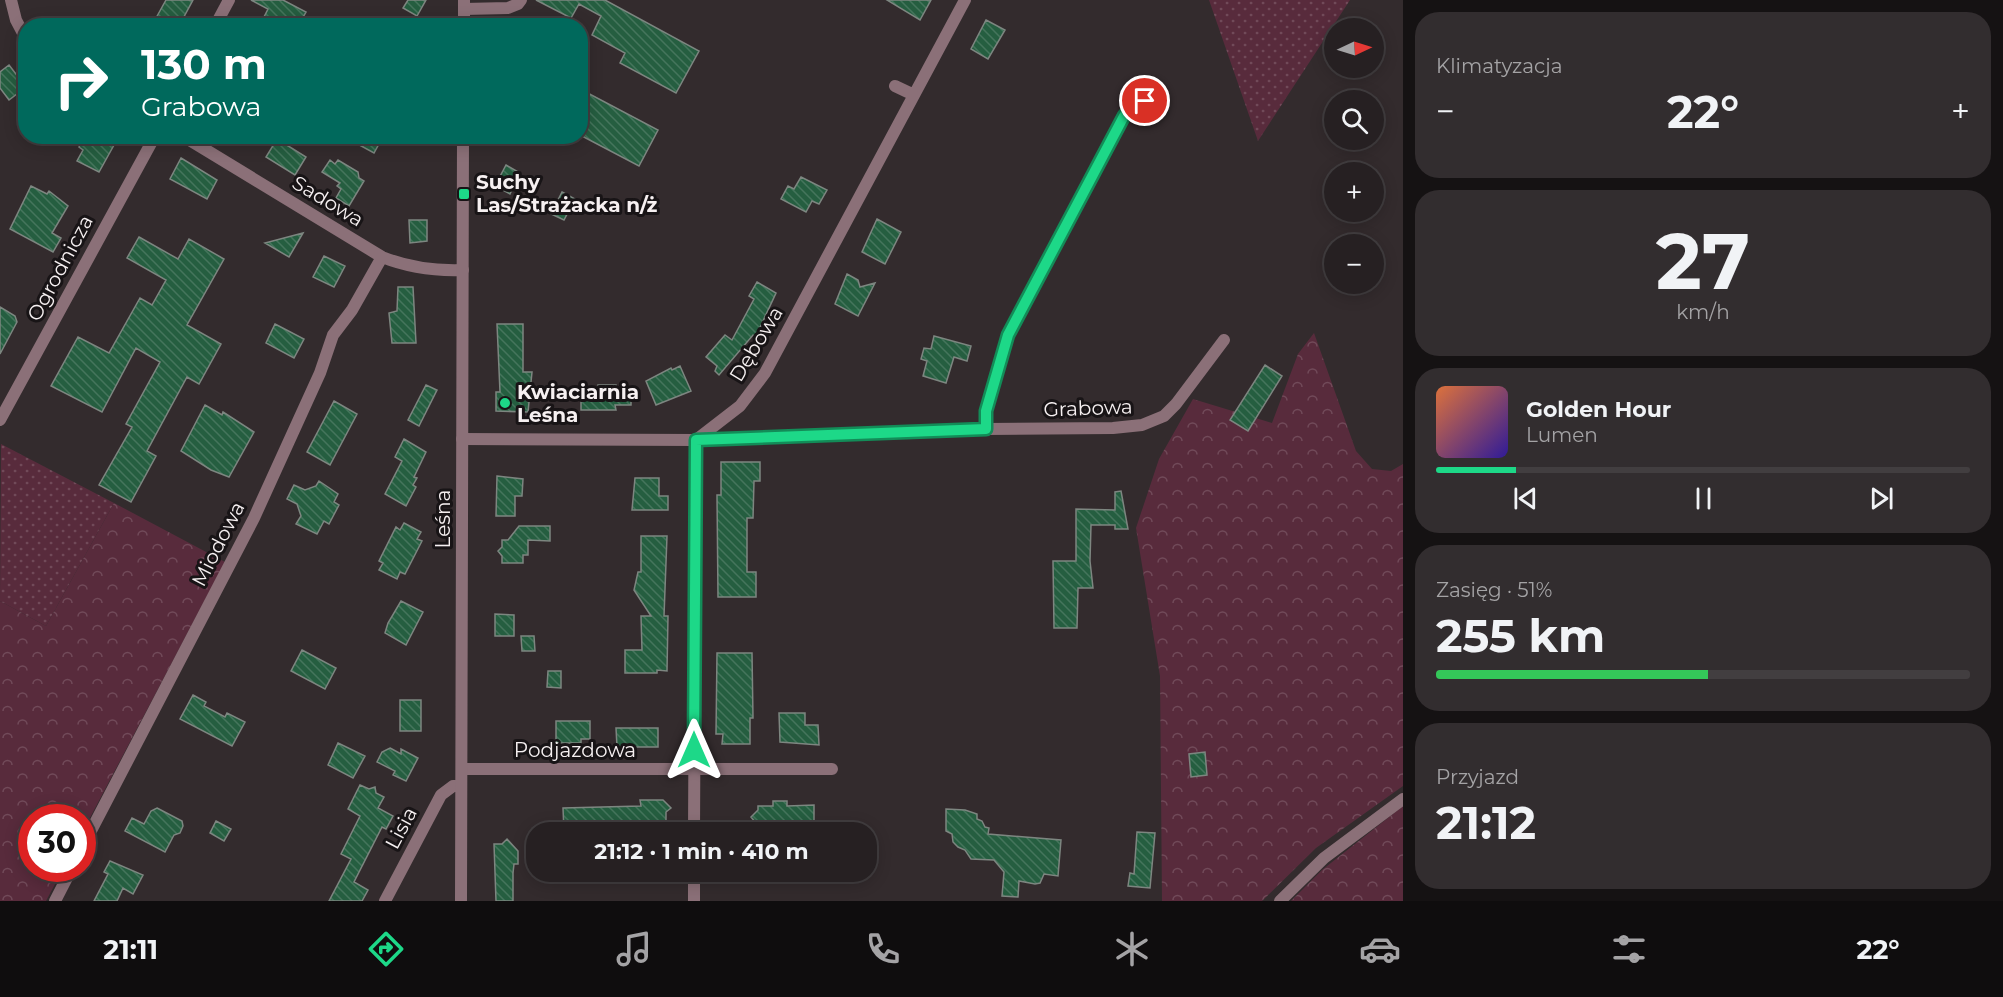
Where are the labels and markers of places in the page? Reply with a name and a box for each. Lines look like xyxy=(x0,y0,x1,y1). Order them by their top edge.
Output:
pin xyxy=(1119,75,1170,126)
place label: Suchy Las/Strażacka n/ż xyxy=(476,170,658,217)
marker: Suchy Las/Strażacka n/ż xyxy=(457,187,471,201)
place label: Kwiaciarnia Leśna xyxy=(517,380,639,427)
marker: Kwiaciarnia Leśna xyxy=(498,396,512,410)

